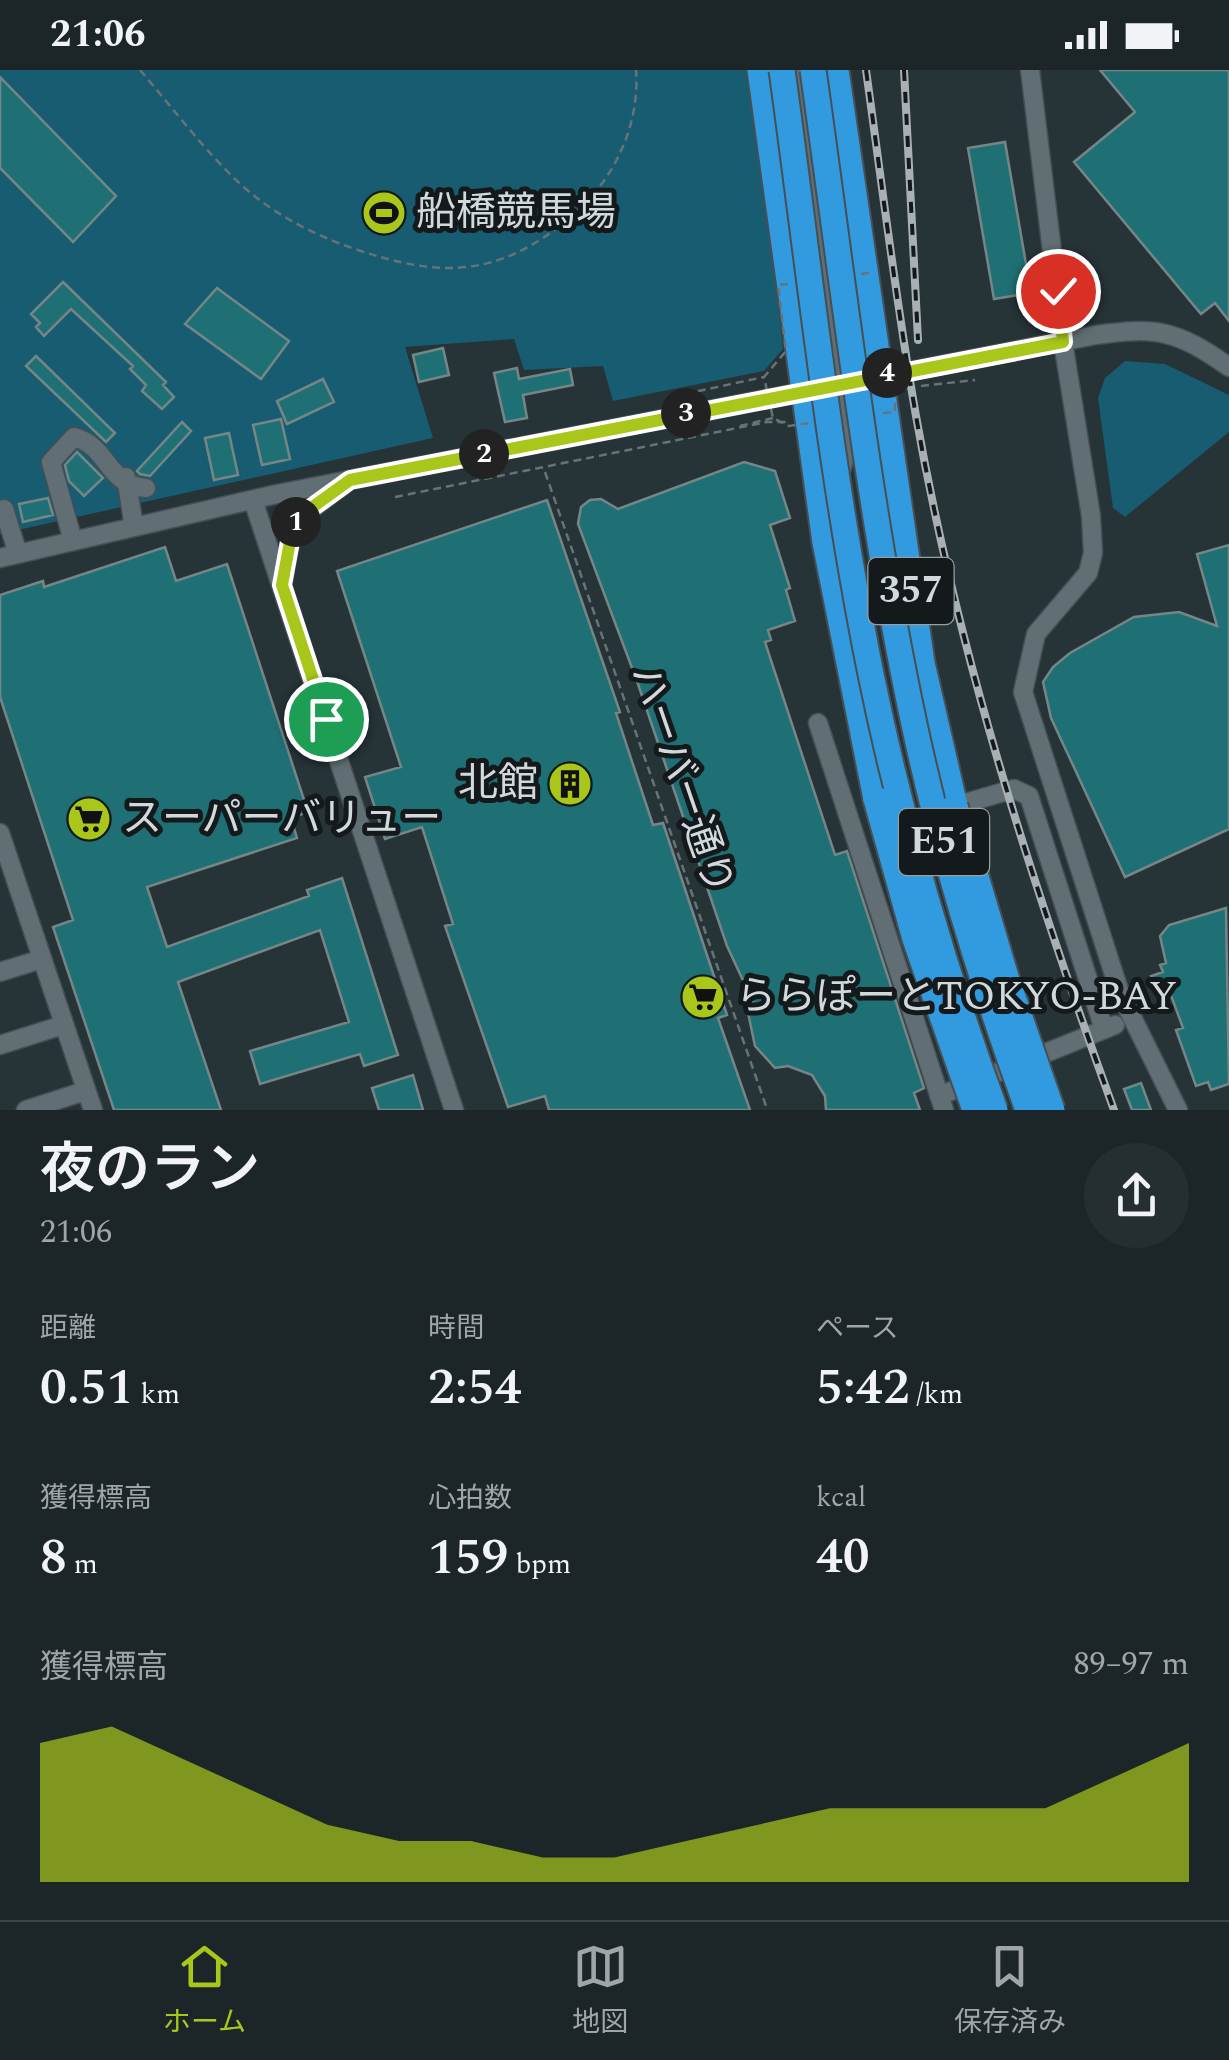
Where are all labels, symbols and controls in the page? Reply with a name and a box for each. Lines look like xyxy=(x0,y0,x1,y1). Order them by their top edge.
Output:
text: 21:06 xyxy=(50,6,145,64)
place label: 船橋競馬場 xyxy=(416,183,616,244)
sports icon: 船橋競馬場 xyxy=(361,190,407,236)
pin xyxy=(1016,249,1101,334)
icon: check xyxy=(1031,264,1086,319)
pin: 4 xyxy=(862,348,912,398)
text: 4 xyxy=(879,351,895,394)
pin: 3 xyxy=(661,388,711,438)
text: 3 xyxy=(678,391,694,434)
pin: 2 xyxy=(459,429,509,479)
text: 2 xyxy=(476,432,492,475)
pin: 1 xyxy=(271,497,321,547)
text: 1 xyxy=(288,500,304,543)
road number: 357 xyxy=(868,558,954,624)
street label: ハーバー通り xyxy=(613,657,749,903)
pin xyxy=(284,677,369,762)
icon: arrive xyxy=(299,692,354,747)
place label: 北館 xyxy=(458,754,538,815)
building icon: 北館 xyxy=(547,761,593,807)
place label: スーパーバリュー xyxy=(122,789,441,850)
supermarket icon: スーパーバリュー xyxy=(66,796,112,842)
road number: E51 xyxy=(899,809,989,875)
place label: ららぽーとTOKYO-BAY xyxy=(736,967,1177,1028)
supermarket icon: ららぽーとTOKYO-BAY xyxy=(680,974,726,1020)
text: 夜のラン xyxy=(40,1129,260,1212)
button: share xyxy=(1084,1143,1189,1248)
text: 21:06 xyxy=(40,1208,112,1257)
text: 距離 xyxy=(40,1307,96,1350)
text: 時間 xyxy=(428,1307,484,1350)
text: ペース xyxy=(816,1307,899,1350)
text: 0.51 xyxy=(40,1350,133,1426)
text: 2:54 xyxy=(428,1350,521,1426)
text: 5:42 xyxy=(816,1350,909,1426)
text: km xyxy=(133,1373,180,1416)
text: /km xyxy=(909,1373,963,1416)
text: kcal xyxy=(816,1476,866,1519)
text: 獲得標高 xyxy=(40,1477,152,1520)
text: 心拍数 xyxy=(428,1477,512,1520)
text: 40 xyxy=(816,1519,870,1595)
text: 8 xyxy=(40,1520,67,1596)
text: 159 xyxy=(428,1520,508,1596)
text: m xyxy=(67,1543,98,1586)
text: bpm xyxy=(508,1543,571,1586)
text: 89–97 m xyxy=(1073,1640,1189,1689)
text: 獲得標高 xyxy=(40,1643,168,1692)
tab: ホーム xyxy=(163,1939,246,2044)
tab: 地図 xyxy=(572,1939,628,2044)
tab: 保存済み xyxy=(954,1939,1066,2044)

